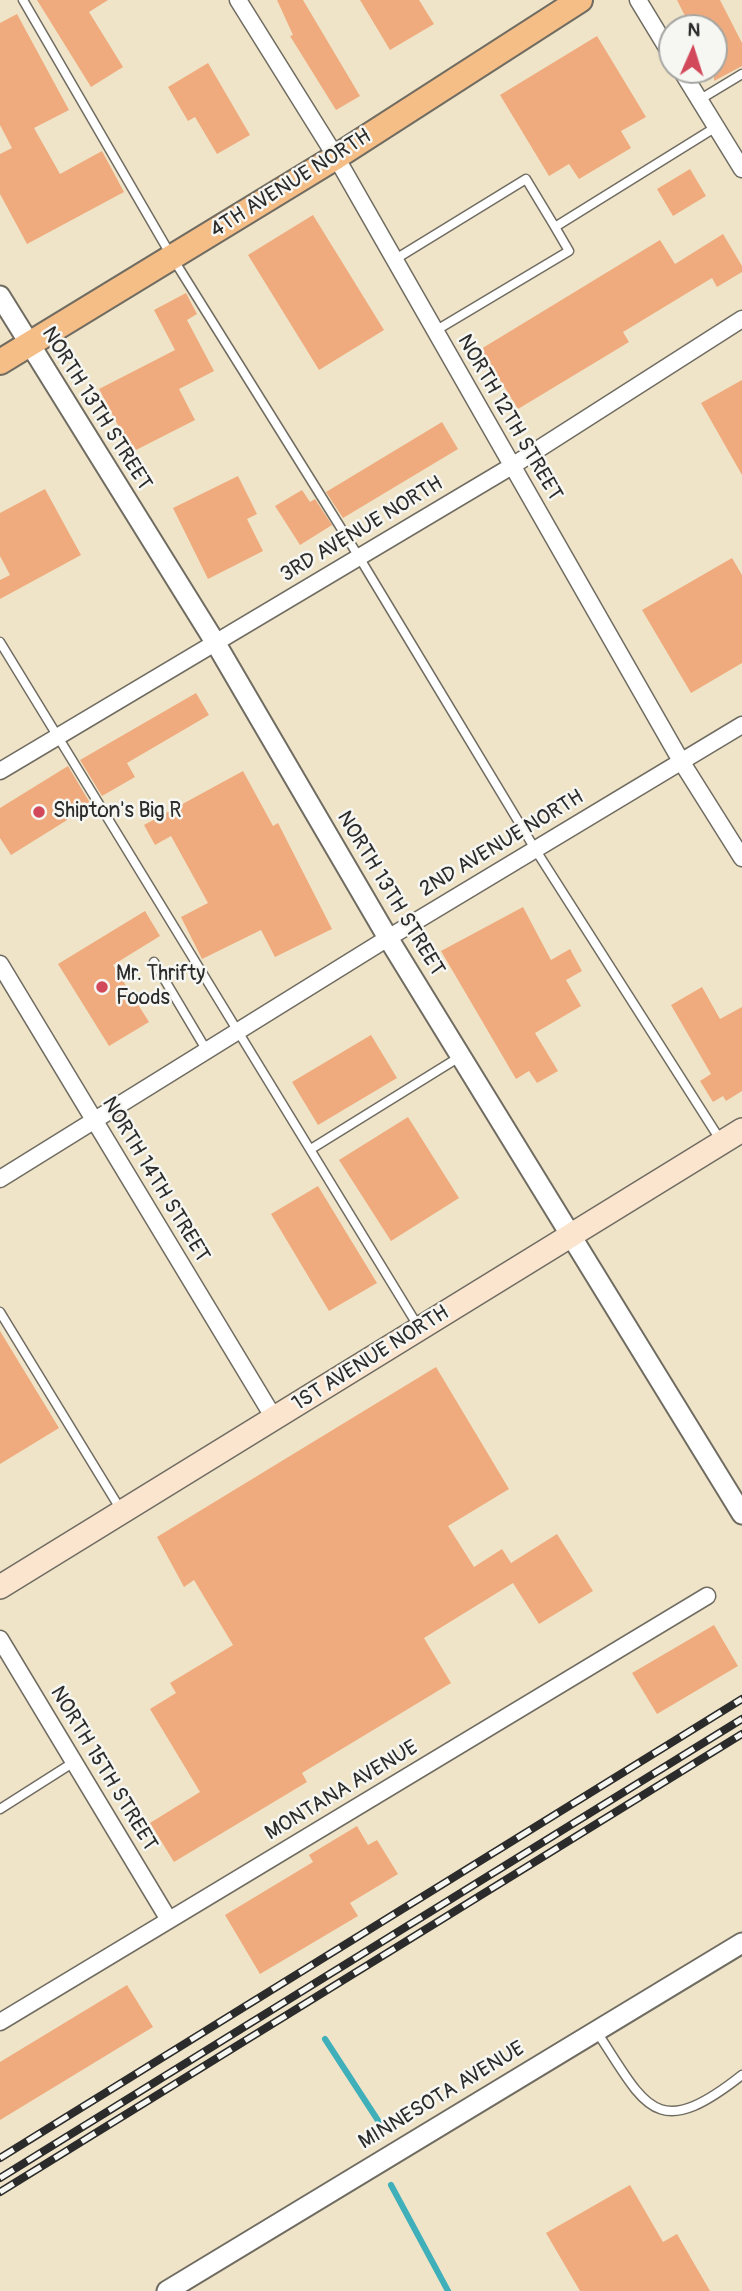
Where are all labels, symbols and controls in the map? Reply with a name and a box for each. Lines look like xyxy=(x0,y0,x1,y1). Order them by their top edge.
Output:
north arrow xyxy=(658,14,728,84)
text: N xyxy=(687,18,701,42)
street label: 4TH AVENUE NORTH xyxy=(206,124,376,244)
street label: NORTH 13TH STREET xyxy=(35,323,157,495)
street label: NORTH 12TH STREET xyxy=(451,330,567,506)
street label: 3RD AVENUE NORTH xyxy=(276,472,448,588)
street label: 2ND AVENUE NORTH xyxy=(415,785,589,903)
place label: Shipton's Big R xyxy=(53,799,181,825)
marker: Shipton's Big R xyxy=(31,804,47,820)
street label: NORTH 13TH STREET xyxy=(331,807,449,981)
place label: Mr. Thrifty Foods xyxy=(116,962,205,1012)
marker: Mr. Thrifty Foods xyxy=(94,979,110,995)
street label: NORTH 14TH STREET xyxy=(96,1093,214,1267)
street label: 1ST AVENUE NORTH xyxy=(288,1301,454,1417)
street label: NORTH 15TH STREET xyxy=(44,1682,162,1856)
street label: MONTANA AVENUE xyxy=(261,1736,423,1846)
street label: MINNESOTA AVENUE xyxy=(355,2037,529,2155)

